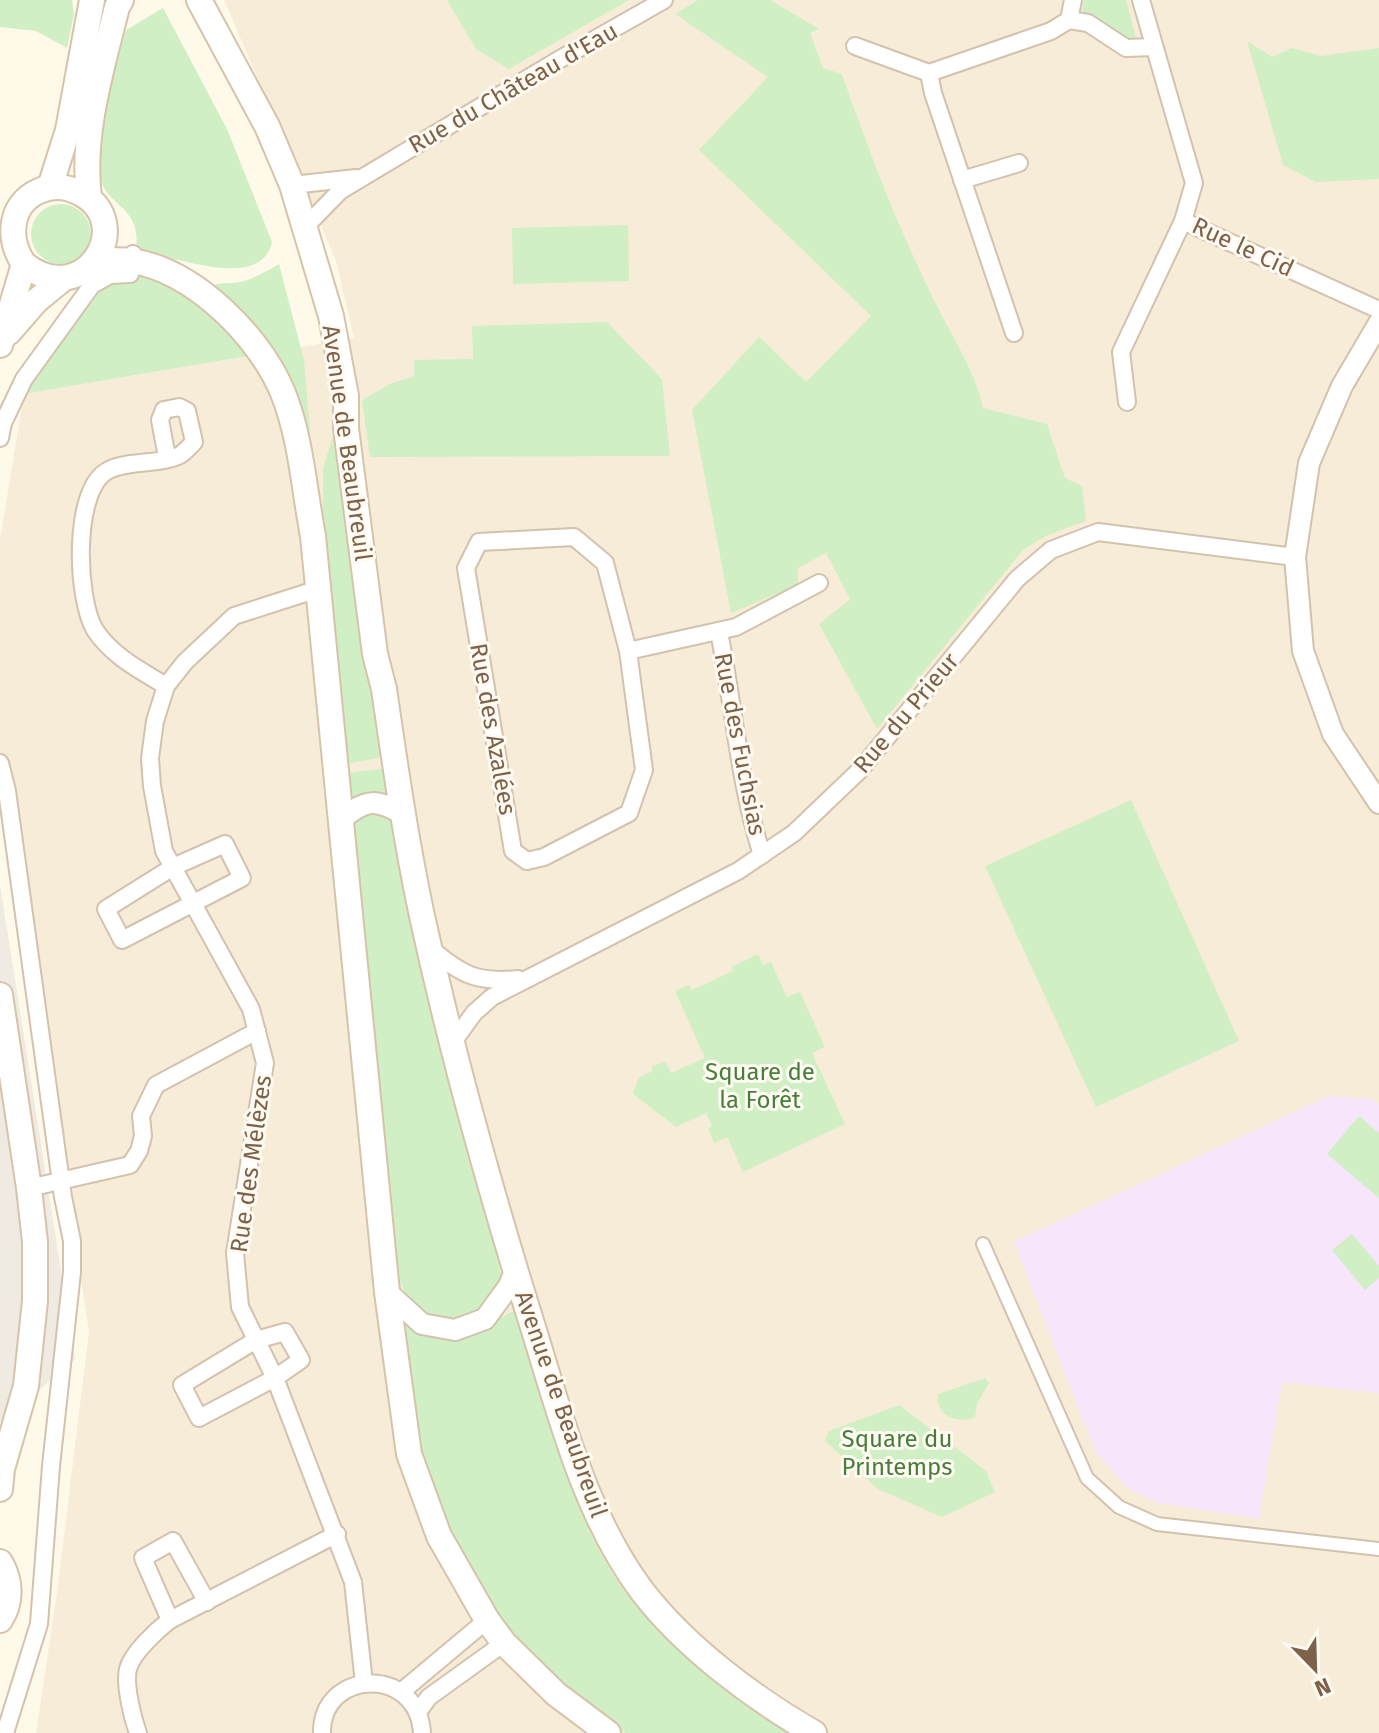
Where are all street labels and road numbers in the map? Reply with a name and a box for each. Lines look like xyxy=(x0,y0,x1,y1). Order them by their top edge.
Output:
street label: Rue du Château d'Eau xyxy=(404,17,622,159)
street label: Rue le Cid xyxy=(1188,211,1298,283)
street label: Avenue de Beaubreuil xyxy=(317,323,377,563)
street label: Rue des Azalées xyxy=(464,641,522,817)
street label: Rue du Prieur xyxy=(848,647,965,779)
street label: Rue des Fuchsias xyxy=(709,650,771,838)
street label: Rue des Mélèzes xyxy=(225,1073,277,1255)
street label: Avenue de Beaubreuil xyxy=(509,1287,613,1521)

